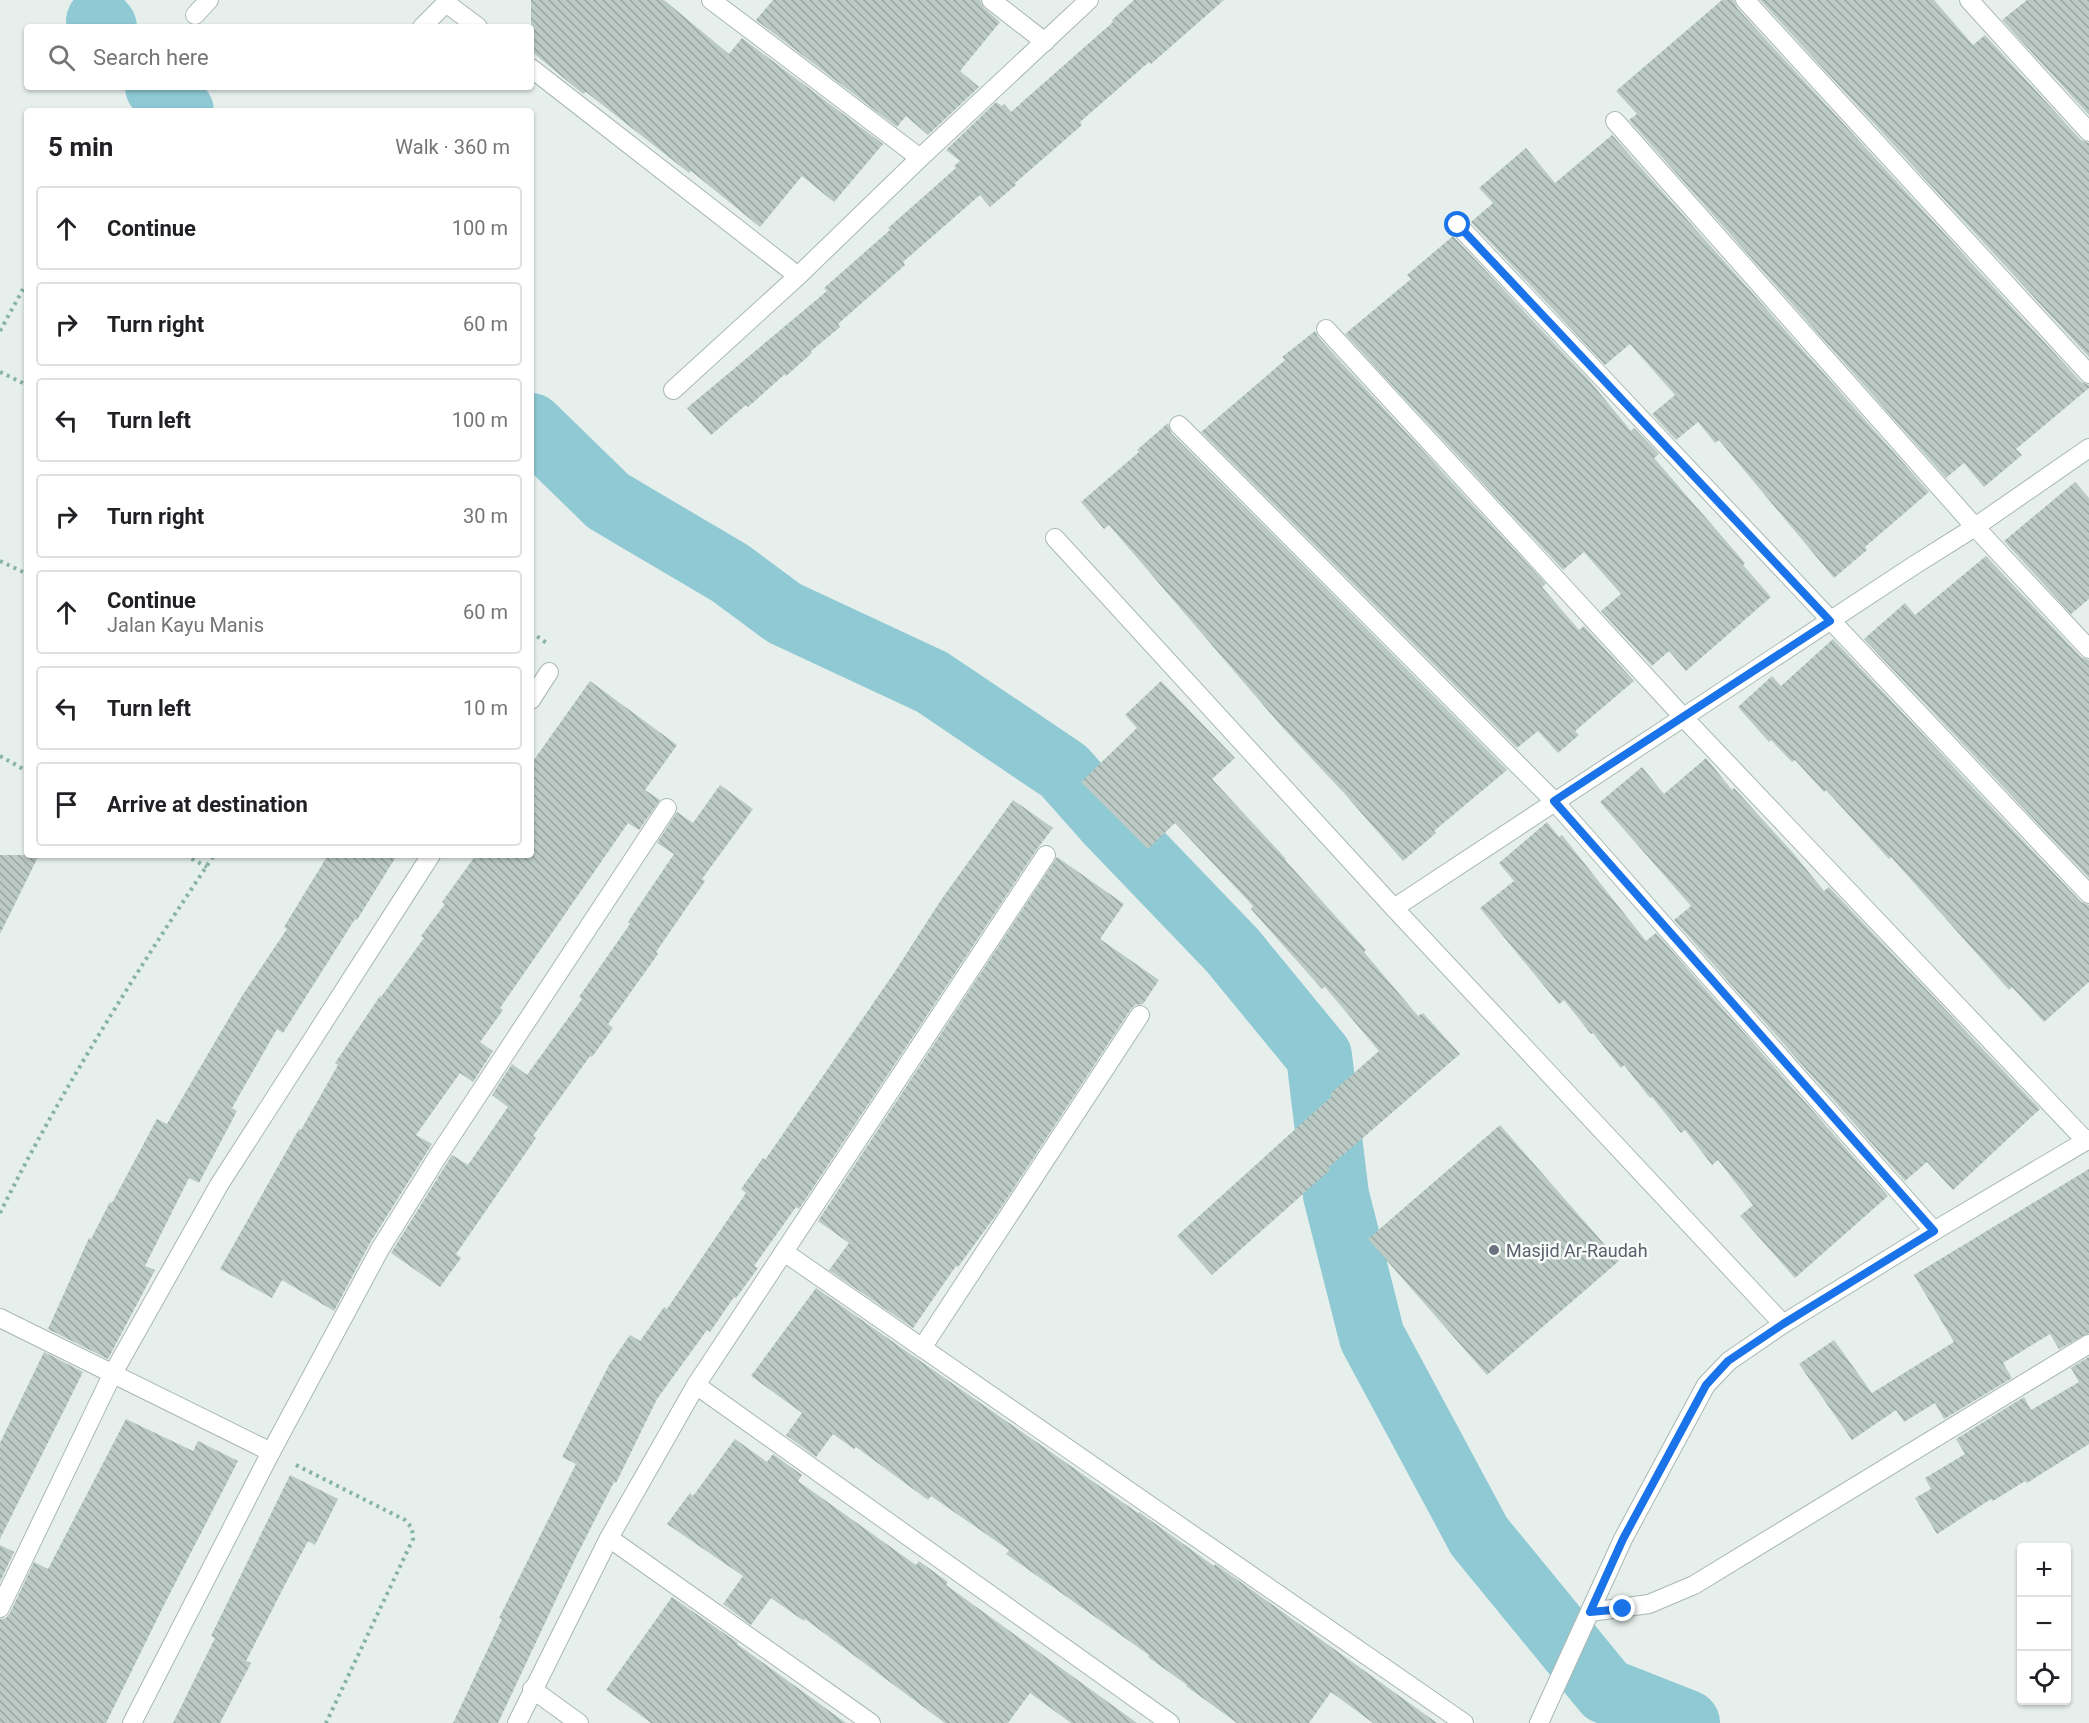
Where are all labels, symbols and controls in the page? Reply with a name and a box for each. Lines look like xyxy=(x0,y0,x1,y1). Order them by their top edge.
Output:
search box xyxy=(24,24,534,90)
icon: search xyxy=(45,41,78,74)
text: Search here xyxy=(93,45,209,70)
text: 5 min xyxy=(48,132,113,162)
text: Walk · 360 m xyxy=(395,135,510,159)
route start xyxy=(1444,211,1470,237)
icon: ahead xyxy=(50,212,83,245)
text: Continue xyxy=(107,216,196,241)
text: 100 m xyxy=(452,216,508,240)
icon: right xyxy=(50,308,83,341)
text: Turn right xyxy=(107,312,204,337)
text: 60 m xyxy=(463,312,508,336)
icon: left xyxy=(50,404,83,437)
text: Turn left xyxy=(107,408,191,433)
text: 100 m xyxy=(452,408,508,432)
icon: right xyxy=(50,500,83,533)
text: Turn right xyxy=(107,504,204,529)
text: 30 m xyxy=(463,504,508,528)
text: Continue xyxy=(107,588,196,613)
icon: ahead xyxy=(50,596,83,629)
text: 60 m xyxy=(463,600,508,624)
text: Jalan Kayu Manis xyxy=(107,613,264,637)
icon: left xyxy=(50,692,83,725)
text: Turn left xyxy=(107,696,191,721)
text: 10 m xyxy=(463,696,508,720)
icon: arrive xyxy=(50,788,83,821)
text: Arrive at destination xyxy=(107,792,308,817)
place label: Masjid Ar-Raudah xyxy=(1506,1240,1648,1261)
marker: Masjid Ar-Raudah xyxy=(1487,1243,1501,1257)
map controls xyxy=(2017,1543,2071,1705)
button: + xyxy=(2017,1543,2071,1597)
route end xyxy=(1609,1595,1635,1621)
button: − xyxy=(2017,1597,2071,1651)
button: locate xyxy=(2017,1651,2071,1705)

